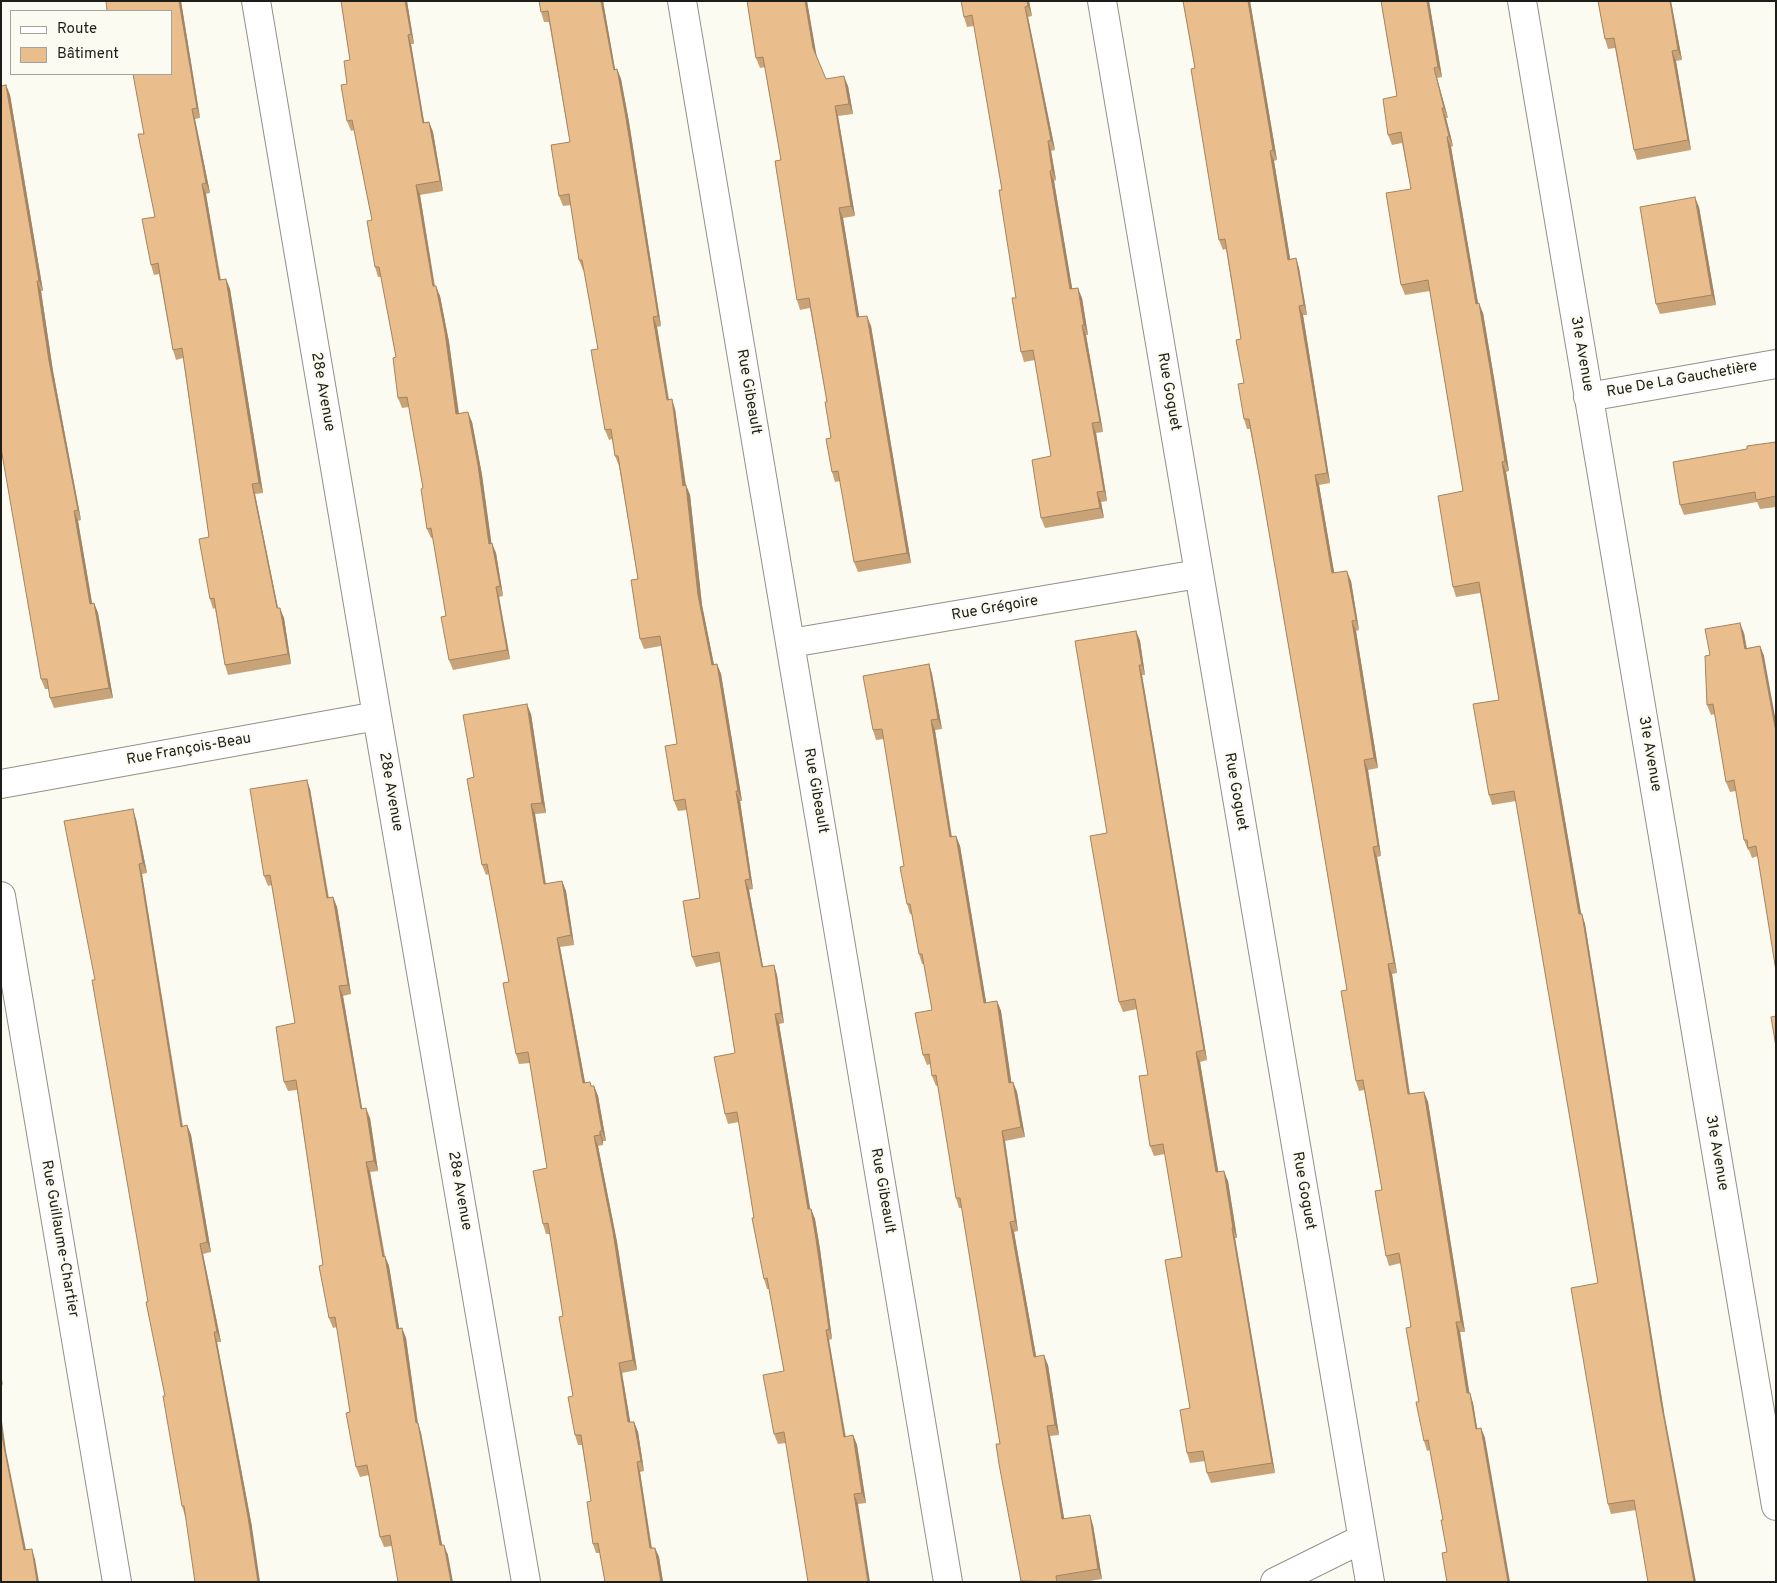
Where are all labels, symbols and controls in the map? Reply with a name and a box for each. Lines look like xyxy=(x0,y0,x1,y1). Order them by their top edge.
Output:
legend xyxy=(10,10,172,75)
text: Route xyxy=(57,20,97,39)
text: Bâtiment xyxy=(57,45,119,64)
street label: 31e Avenue xyxy=(1566,315,1596,393)
street label: Rue Gibeault xyxy=(732,348,764,436)
street label: 28e Avenue xyxy=(306,351,338,433)
street label: Rue Goguet xyxy=(1152,352,1184,432)
street label: Rue De La Gauchetière xyxy=(1605,358,1759,402)
street label: Rue Grégoire xyxy=(950,593,1040,625)
street label: 31e Avenue xyxy=(1634,715,1664,793)
street label: Rue François-Beau xyxy=(125,730,253,770)
street label: Rue Gibeault xyxy=(799,747,831,835)
street label: 28e Avenue xyxy=(374,751,406,833)
street label: Rue Goguet xyxy=(1219,752,1251,832)
street label: 31e Avenue xyxy=(1701,1114,1731,1192)
street label: Rue Gibeault xyxy=(866,1147,898,1235)
street label: 28e Avenue xyxy=(443,1150,475,1232)
street label: Rue Goguet xyxy=(1287,1151,1319,1231)
street label: Rue Guillaume-Chartier xyxy=(36,1159,82,1319)

